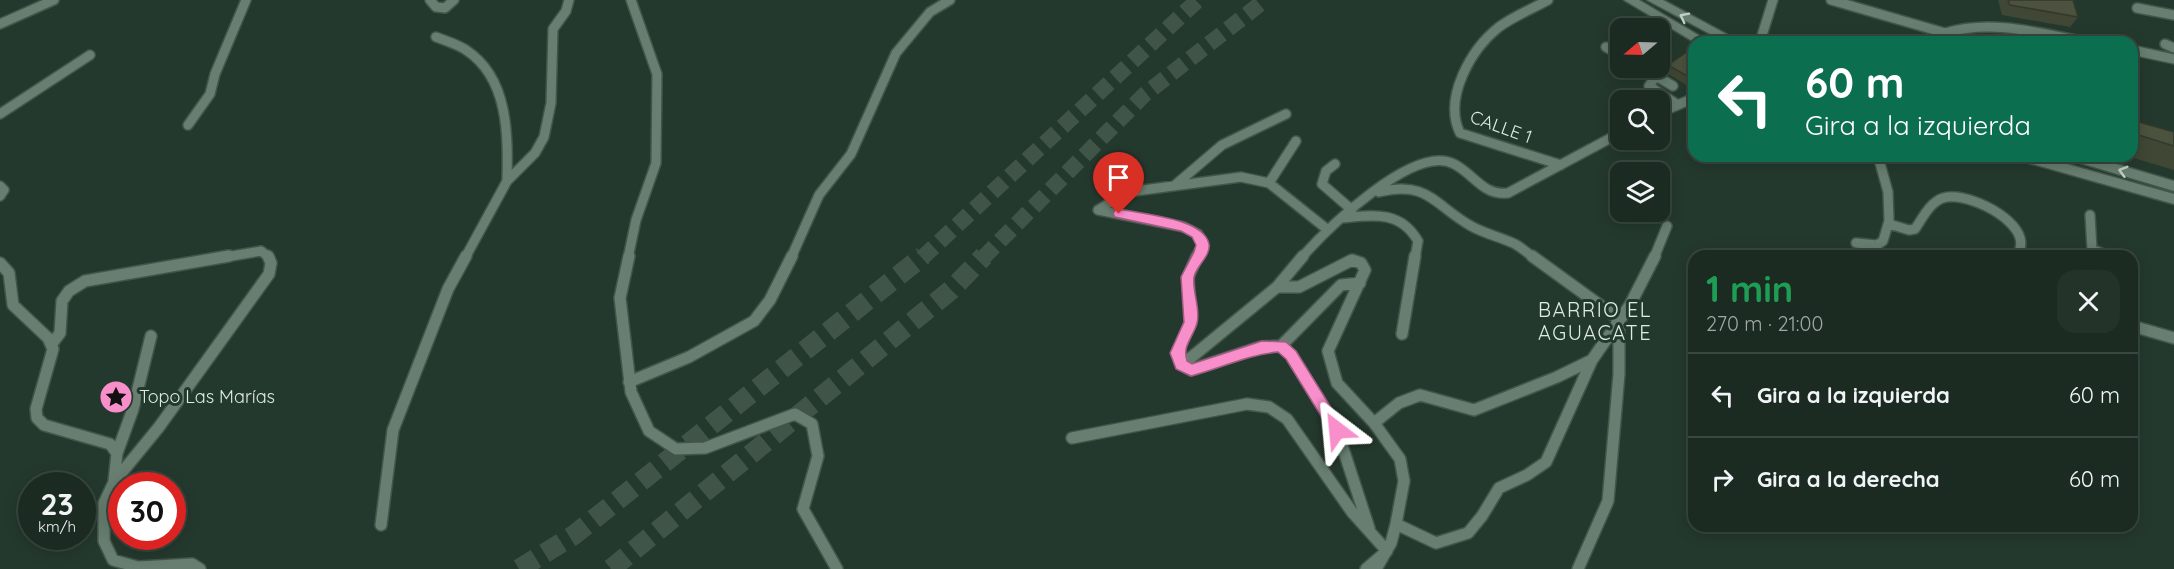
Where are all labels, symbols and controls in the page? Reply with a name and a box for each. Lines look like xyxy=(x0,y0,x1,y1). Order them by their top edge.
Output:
one-way arrow xyxy=(1679,13,1690,25)
north arrow xyxy=(1610,18,1670,78)
map controls xyxy=(1610,18,1670,222)
text: 60 m xyxy=(1805,56,1905,109)
icon: left xyxy=(1706,60,1784,138)
button: search xyxy=(1610,90,1670,150)
street label: CALLE 1 xyxy=(1467,105,1535,148)
text: Gira a la izquierda xyxy=(1805,108,2031,142)
pin xyxy=(1093,152,1144,214)
icon: arrive xyxy=(1102,161,1135,194)
button: layers xyxy=(1610,162,1670,222)
one-way arrow xyxy=(2118,166,2129,178)
text: 1 min xyxy=(1706,266,1793,311)
button: close xyxy=(2057,270,2120,333)
district label: BARRIO EL AGUACATE xyxy=(1538,297,1652,345)
text: 270 m · 21:00 xyxy=(1706,311,1823,336)
place icon: Topo Las Marías xyxy=(98,379,134,415)
icon: left xyxy=(1706,379,1739,412)
text: Gira a la izquierda xyxy=(1757,381,1950,409)
text: 60 m xyxy=(2069,381,2120,409)
place label: Topo Las Marías xyxy=(139,385,275,408)
position arrow xyxy=(1305,398,1369,462)
icon: right xyxy=(1706,463,1739,496)
text: Gira a la derecha xyxy=(1757,465,1940,493)
text: 60 m xyxy=(2069,465,2120,493)
speed limit sign: 30 xyxy=(108,472,186,550)
text: 23 xyxy=(40,485,74,523)
text: km/h xyxy=(38,517,76,536)

